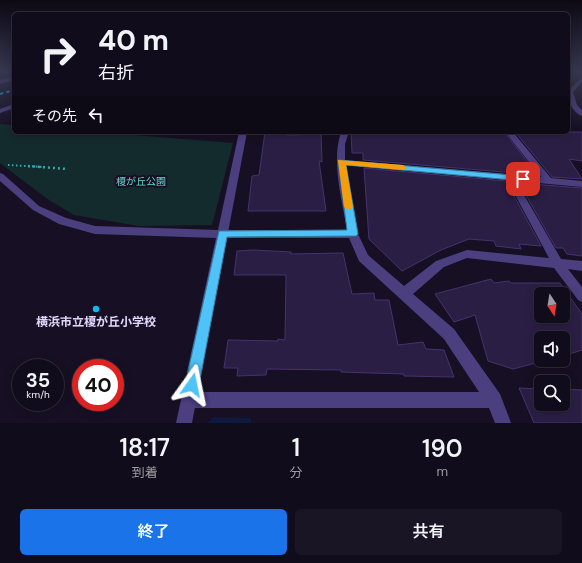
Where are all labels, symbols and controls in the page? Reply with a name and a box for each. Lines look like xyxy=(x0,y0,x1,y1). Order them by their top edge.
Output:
text: 40 m xyxy=(98,22,169,59)
icon: right xyxy=(32,28,84,80)
text: 右折 xyxy=(98,61,134,85)
icon: left xyxy=(85,104,107,126)
text: その先 xyxy=(32,106,77,126)
pin xyxy=(506,162,540,196)
icon: arrive xyxy=(512,168,534,190)
park label: 榎が丘公園 xyxy=(116,175,166,188)
north arrow xyxy=(534,287,570,323)
map controls xyxy=(534,287,570,411)
marker: 横浜市立榎が丘小学校 xyxy=(91,304,101,314)
place label: 横浜市立榎が丘小学校 xyxy=(36,314,156,330)
button: sound xyxy=(534,331,570,367)
speed limit sign: 40 xyxy=(72,359,124,411)
position arrow xyxy=(171,364,213,406)
text: 35 xyxy=(26,367,50,393)
button: search xyxy=(534,375,570,411)
text: km/h xyxy=(26,388,50,401)
text: 18:17 xyxy=(120,432,170,463)
text: 1 xyxy=(292,432,300,463)
text: 190 xyxy=(422,433,462,464)
text: m xyxy=(436,463,448,480)
text: 到着 xyxy=(132,464,158,481)
text: 分 xyxy=(290,464,303,481)
button: 終了 xyxy=(20,509,287,555)
button: 共有 xyxy=(295,509,562,555)

